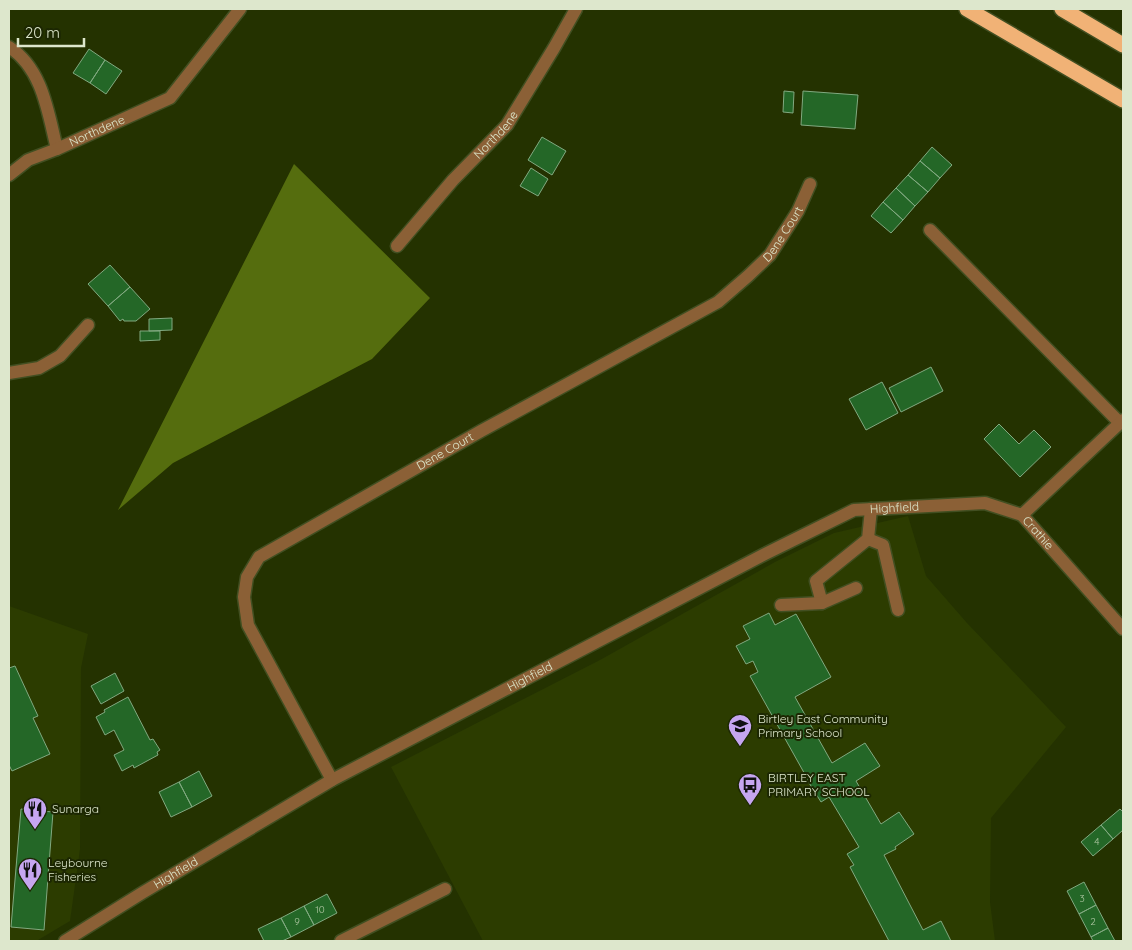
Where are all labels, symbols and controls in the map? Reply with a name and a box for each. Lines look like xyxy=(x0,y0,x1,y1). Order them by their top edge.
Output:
scale bar xyxy=(18,15,84,47)
text: 20 m xyxy=(25,23,60,42)
street label: Northdene xyxy=(470,108,521,162)
street label: Northdene xyxy=(67,111,127,150)
street label: Dene Court xyxy=(759,204,806,265)
street label: Dene Court xyxy=(414,429,476,473)
street label: Highfield xyxy=(869,499,919,516)
street label: Crathie xyxy=(1019,513,1057,553)
street label: Highfield xyxy=(504,658,555,694)
place label: Birtley East Community Primary School xyxy=(758,711,888,740)
school or university icon: Birtley East Community Primary School xyxy=(727,713,753,747)
place label: BIRTLEY EAST PRIMARY SCHOOL xyxy=(768,770,870,799)
bus stop icon: BIRTLEY EAST PRIMARY SCHOOL xyxy=(737,772,763,806)
restaurant icon: Sunarga xyxy=(22,796,48,830)
place label: Sunarga xyxy=(52,801,99,816)
house number: 4 xyxy=(1094,835,1100,848)
street label: Highfield xyxy=(151,853,200,892)
place label: Leybourne Fisheries xyxy=(48,855,108,884)
restaurant icon: Leybourne Fisheries xyxy=(17,857,43,891)
house number: 3 xyxy=(1079,892,1085,905)
house number: 10 xyxy=(315,903,325,916)
house number: 9 xyxy=(294,915,300,928)
house number: 2 xyxy=(1090,915,1096,928)

